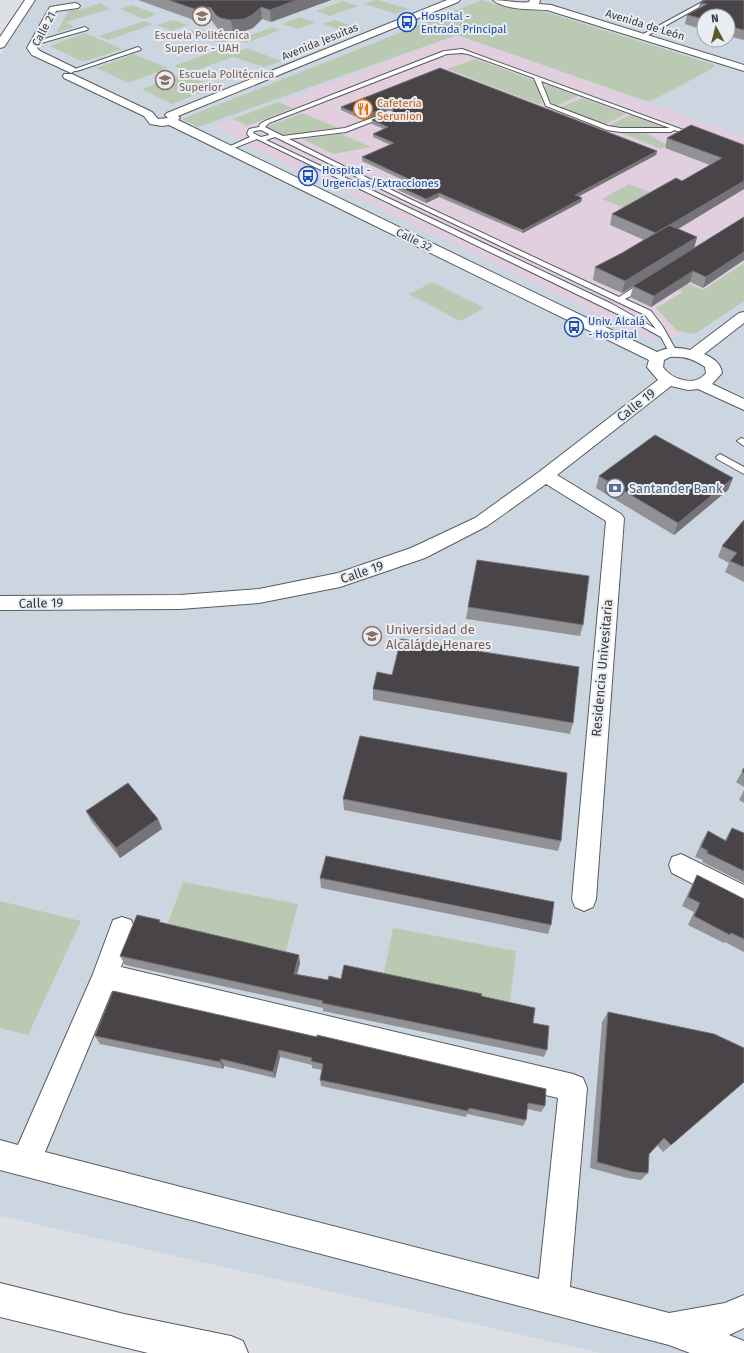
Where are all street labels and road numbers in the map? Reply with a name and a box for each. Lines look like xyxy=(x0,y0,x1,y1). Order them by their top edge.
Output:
street label: Avenida de León xyxy=(604,7,686,43)
street label: Calle 21 xyxy=(30,10,58,48)
street label: Avenida Jesuitas xyxy=(280,21,360,63)
street label: Calle 32 xyxy=(394,226,434,254)
street label: Calle 19 xyxy=(614,385,658,425)
street label: Calle 19 xyxy=(338,558,386,586)
street label: Calle 19 xyxy=(19,595,64,611)
street label: Residencia Univesitaria xyxy=(589,599,615,737)

